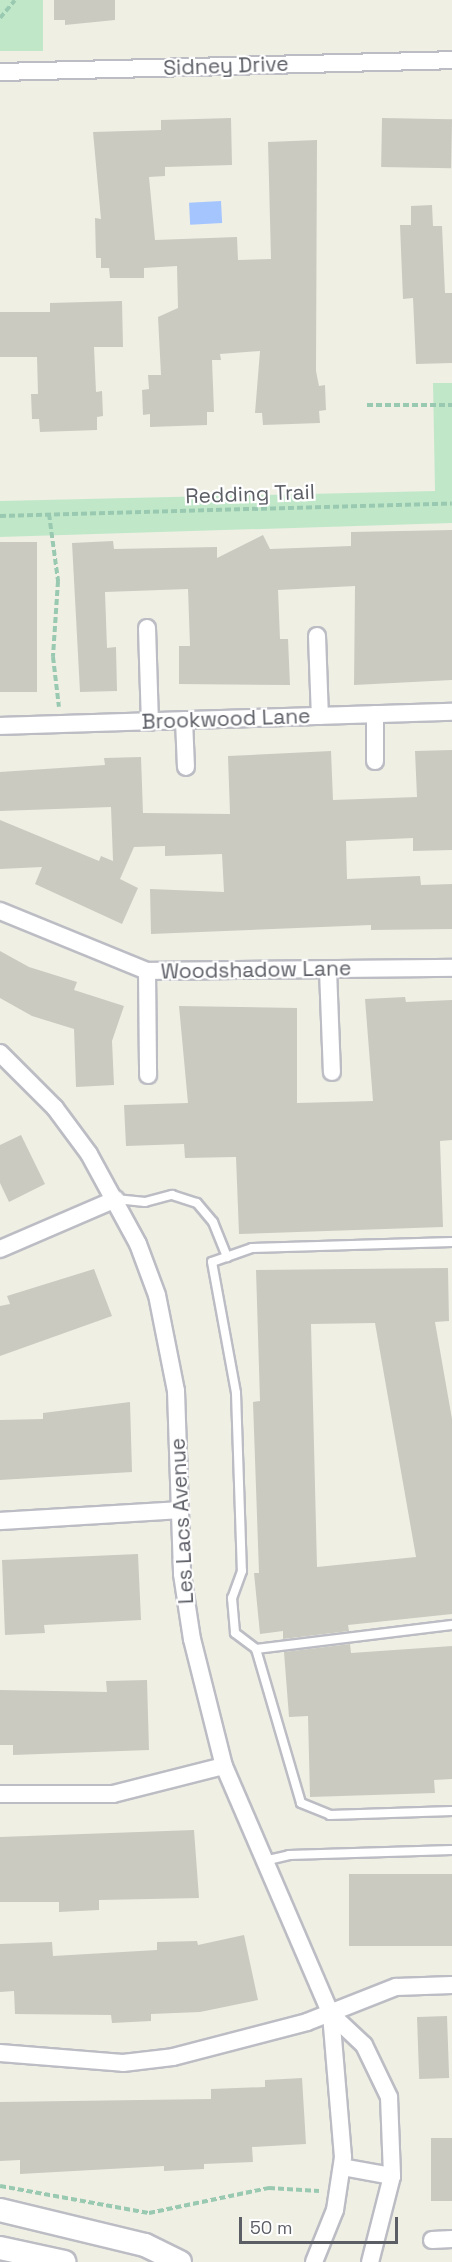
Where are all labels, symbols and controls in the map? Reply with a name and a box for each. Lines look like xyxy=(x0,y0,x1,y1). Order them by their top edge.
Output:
street label: Sidney Drive xyxy=(163,51,289,81)
street label: Redding Trail xyxy=(184,479,316,509)
street label: Brookwood Lane xyxy=(141,703,311,735)
street label: Woodshadow Lane xyxy=(160,956,352,984)
street label: Les Lacs Avenue xyxy=(165,1437,199,1605)
scale bar xyxy=(242,2205,401,2243)
text: 50 m xyxy=(250,2216,292,2239)

